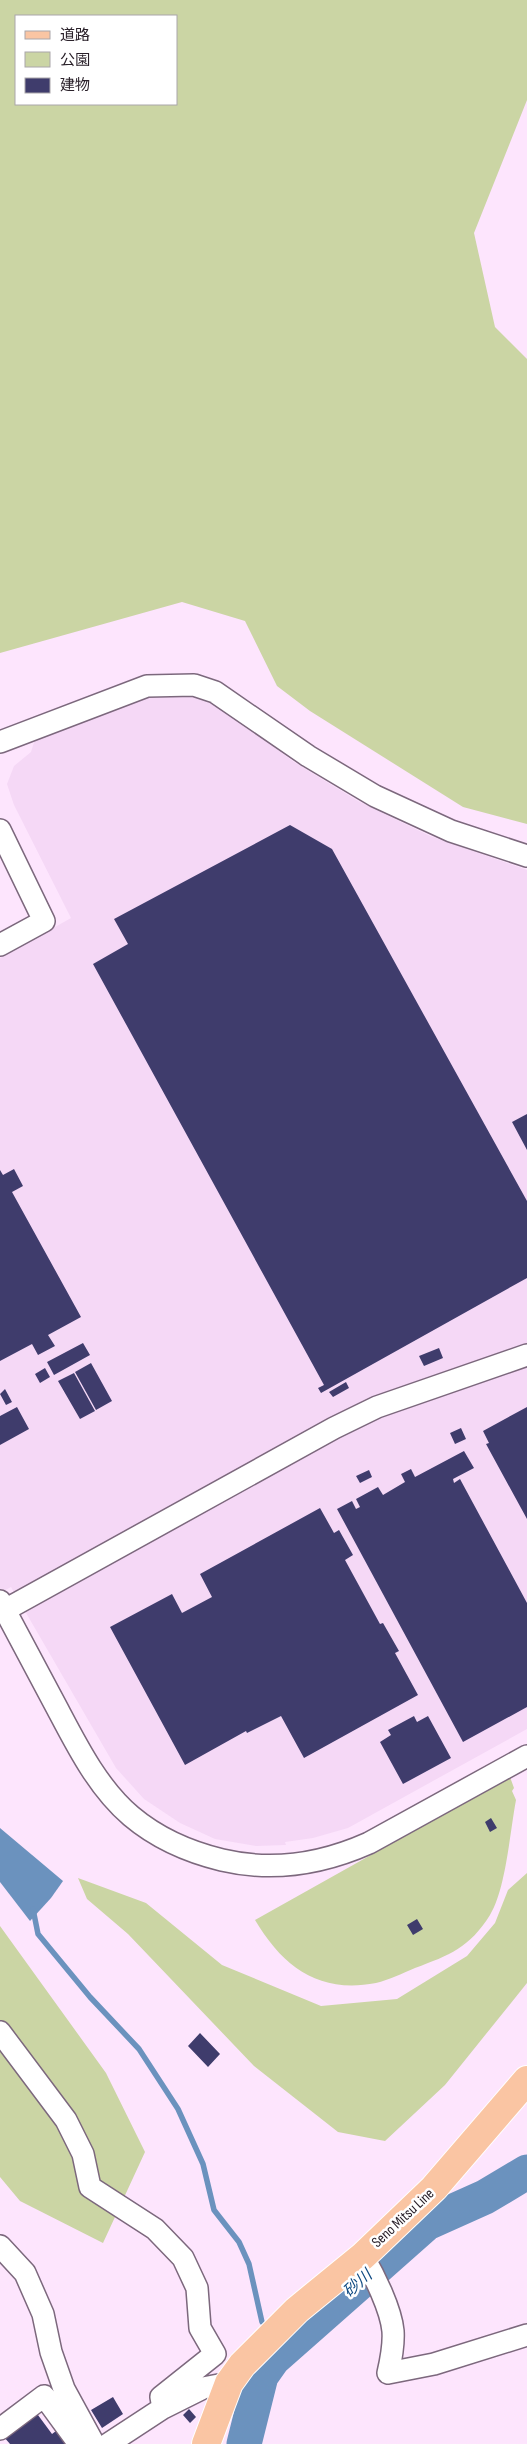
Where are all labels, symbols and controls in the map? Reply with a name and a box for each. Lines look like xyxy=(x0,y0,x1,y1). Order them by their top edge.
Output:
legend xyxy=(15,15,178,105)
text: 道路 xyxy=(60,26,90,45)
text: 公園 xyxy=(60,51,90,70)
text: 建物 xyxy=(60,76,90,95)
street label: Seno Mitsu Line xyxy=(368,2184,438,2252)
water label: 砂川 xyxy=(340,2265,378,2302)

